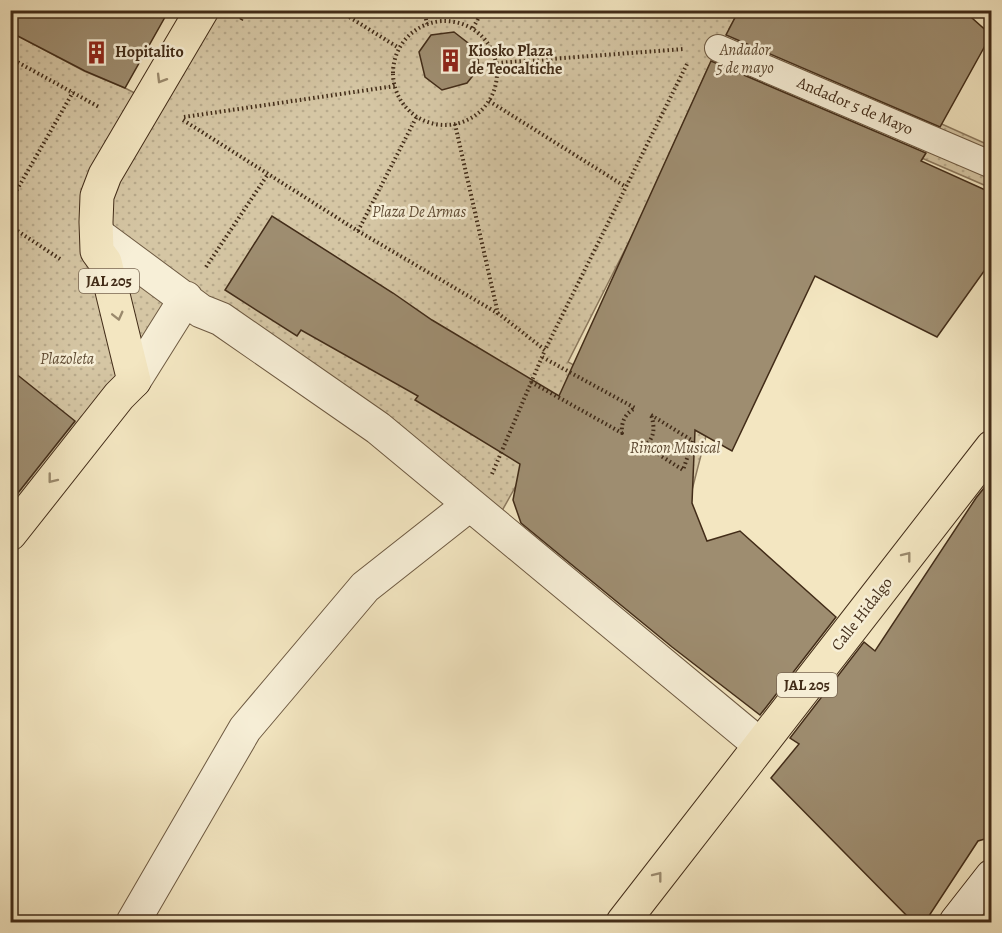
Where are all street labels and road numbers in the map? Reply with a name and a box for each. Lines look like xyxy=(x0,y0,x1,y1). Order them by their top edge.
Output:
street label: Andador 5 de Mayo xyxy=(793,71,916,140)
road number: JAL 205 xyxy=(79,269,139,293)
street label: Calle Hidalgo xyxy=(826,573,898,655)
road number: JAL 205 xyxy=(777,673,837,697)

